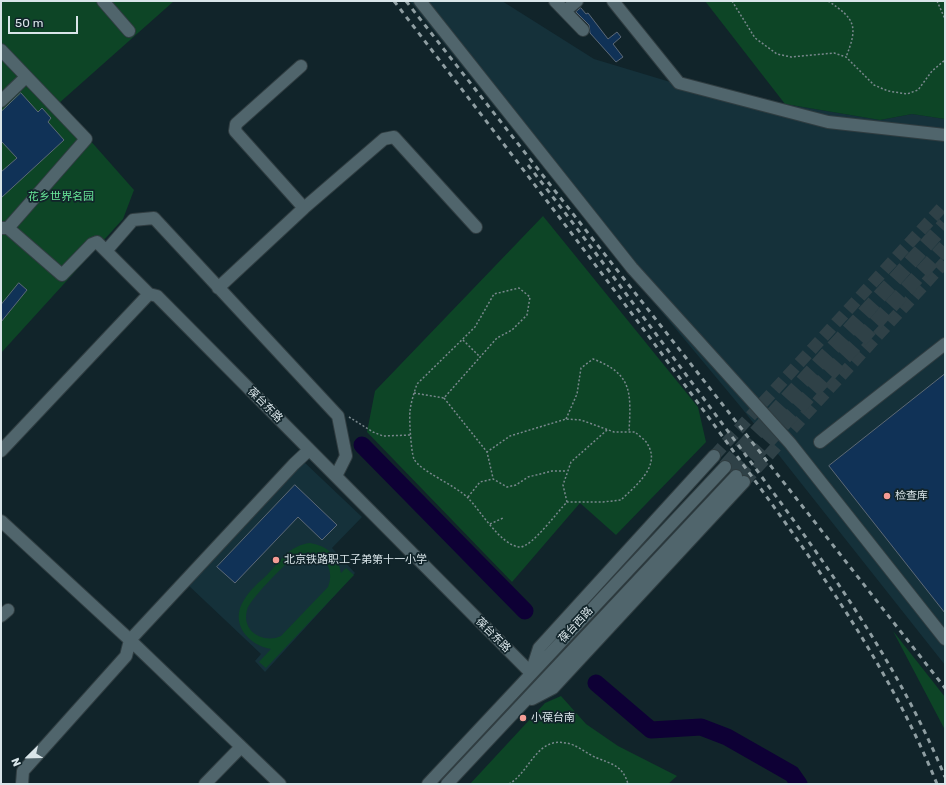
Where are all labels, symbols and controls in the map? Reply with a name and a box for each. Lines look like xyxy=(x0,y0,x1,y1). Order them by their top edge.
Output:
scale bar xyxy=(10,8,80,34)
text: 50 m xyxy=(15,16,43,30)
park label: 花乡世界名园 xyxy=(28,190,94,204)
street label: 葆台东路 xyxy=(245,385,285,425)
place label: 检查库 xyxy=(895,489,928,503)
marker: 检查库 xyxy=(882,491,892,501)
place label: 北京铁路职工子弟第十一小学 xyxy=(284,553,427,567)
marker: 北京铁路职工子弟第十一小学 xyxy=(271,555,281,565)
street label: 葆台西路 xyxy=(556,604,596,646)
street label: 葆台东路 xyxy=(473,615,513,655)
place label: 小葆台南 xyxy=(531,711,575,725)
marker: 小葆台南 xyxy=(518,713,528,723)
north arrow xyxy=(8,737,48,777)
text: N xyxy=(9,756,24,768)

